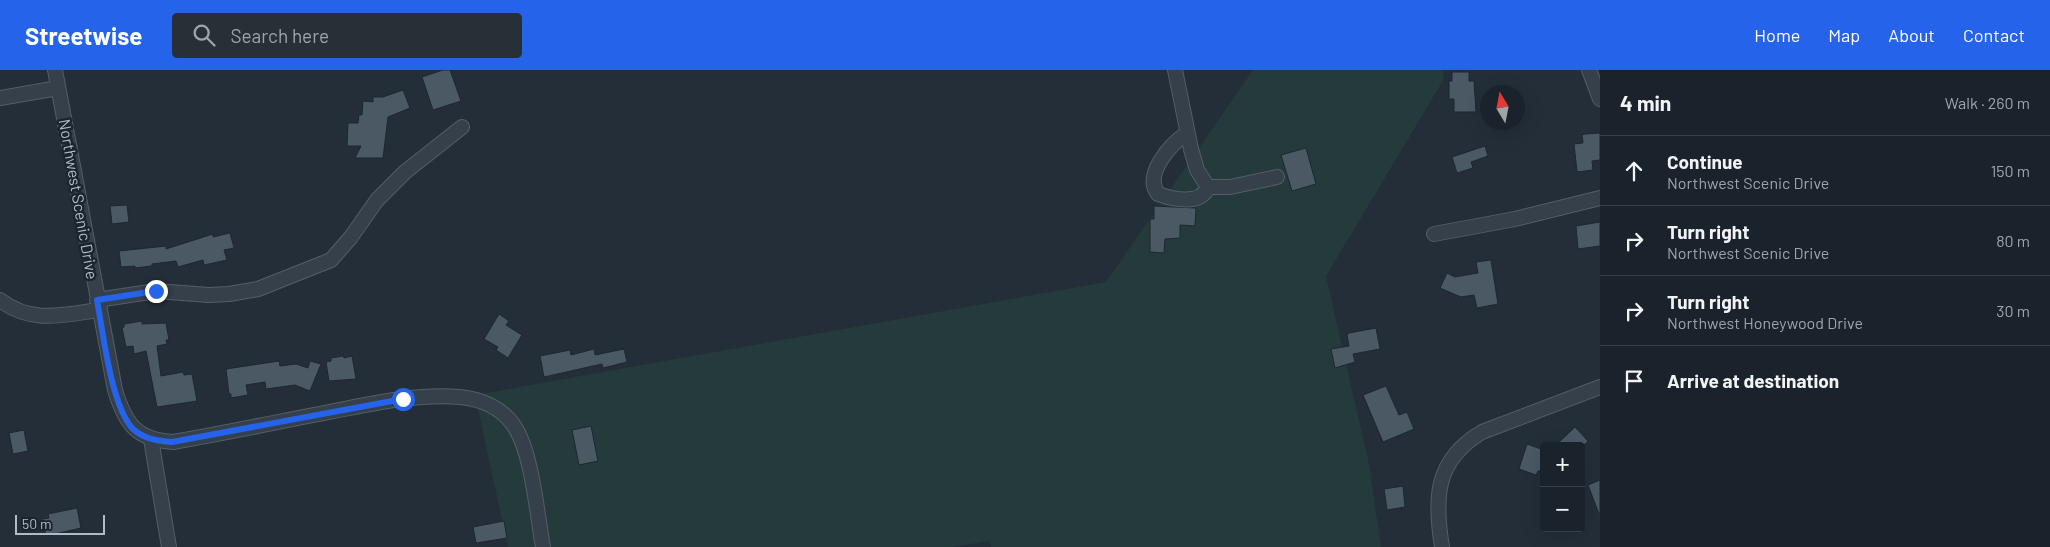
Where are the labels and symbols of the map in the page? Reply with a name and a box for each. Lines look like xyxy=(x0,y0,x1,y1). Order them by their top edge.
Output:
north arrow xyxy=(1480,85,1525,130)
street label: Northwest Scenic Drive xyxy=(56,117,102,281)
route end xyxy=(145,280,168,303)
route start xyxy=(392,388,415,411)
scale bar xyxy=(15,512,105,535)

